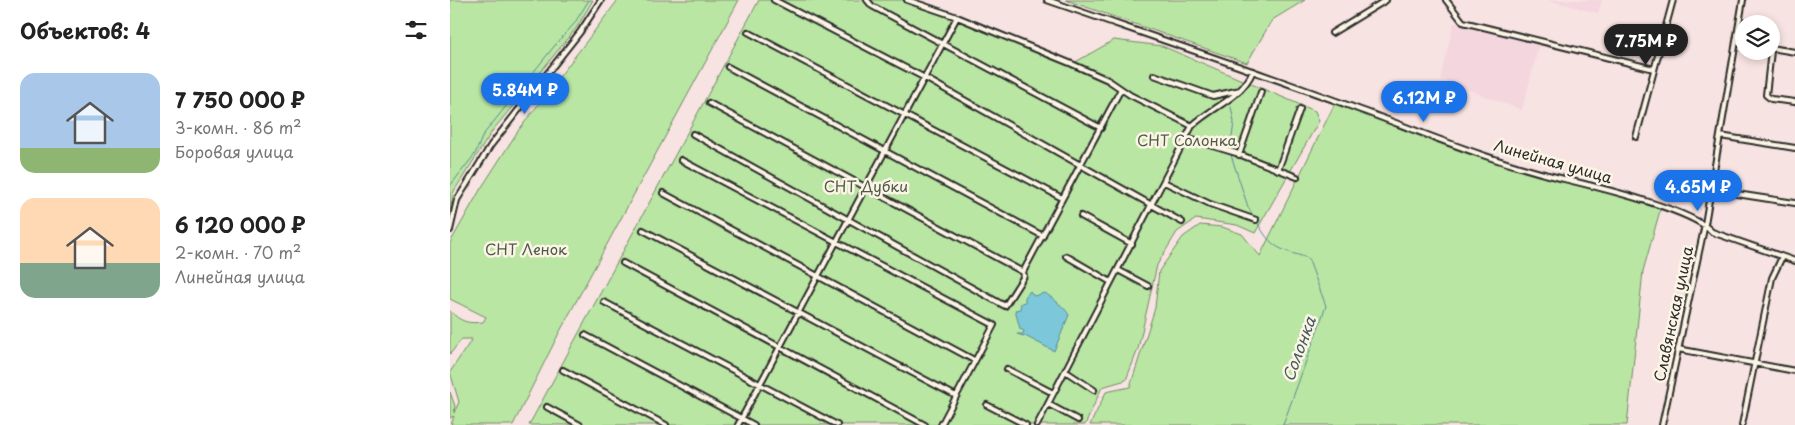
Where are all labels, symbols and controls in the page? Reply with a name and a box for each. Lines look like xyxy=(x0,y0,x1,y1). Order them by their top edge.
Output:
text: Объектов: 4 xyxy=(20,14,150,46)
map controls xyxy=(1735,15,1780,60)
button: layers xyxy=(1735,15,1780,60)
icon: filters xyxy=(402,16,430,44)
pin: 7.75M ₽ xyxy=(1600,23,1692,66)
text: 7.75M ₽ xyxy=(1615,28,1677,52)
pin: 5.84M ₽ xyxy=(479,72,571,115)
text: 5.84M ₽ xyxy=(492,77,558,101)
pin: 6.12M ₽ xyxy=(1378,80,1470,123)
text: 7 750 000 ₽ xyxy=(175,83,305,115)
text: 6.12M ₽ xyxy=(1392,85,1456,109)
icon: home xyxy=(60,93,120,153)
text: 3-комн. · 86 m² xyxy=(175,115,302,139)
park label: СНТ Солонка xyxy=(1137,128,1238,151)
street label: Линейная улица xyxy=(1492,133,1616,189)
text: Боровая улица xyxy=(175,139,294,163)
pin: 4.65M ₽ xyxy=(1652,170,1744,212)
park label: СНТ Дубки xyxy=(824,174,908,197)
text: 4.65M ₽ xyxy=(1665,174,1731,198)
text: 6 120 000 ₽ xyxy=(175,208,305,240)
icon: home xyxy=(60,218,120,278)
park label: СНТ Ленок xyxy=(485,237,567,260)
text: 2-комн. · 70 m² xyxy=(175,240,301,264)
street label: Славянская улица xyxy=(1647,243,1698,384)
text: Линейная улица xyxy=(175,264,305,288)
water label: Солонка xyxy=(1275,312,1321,384)

